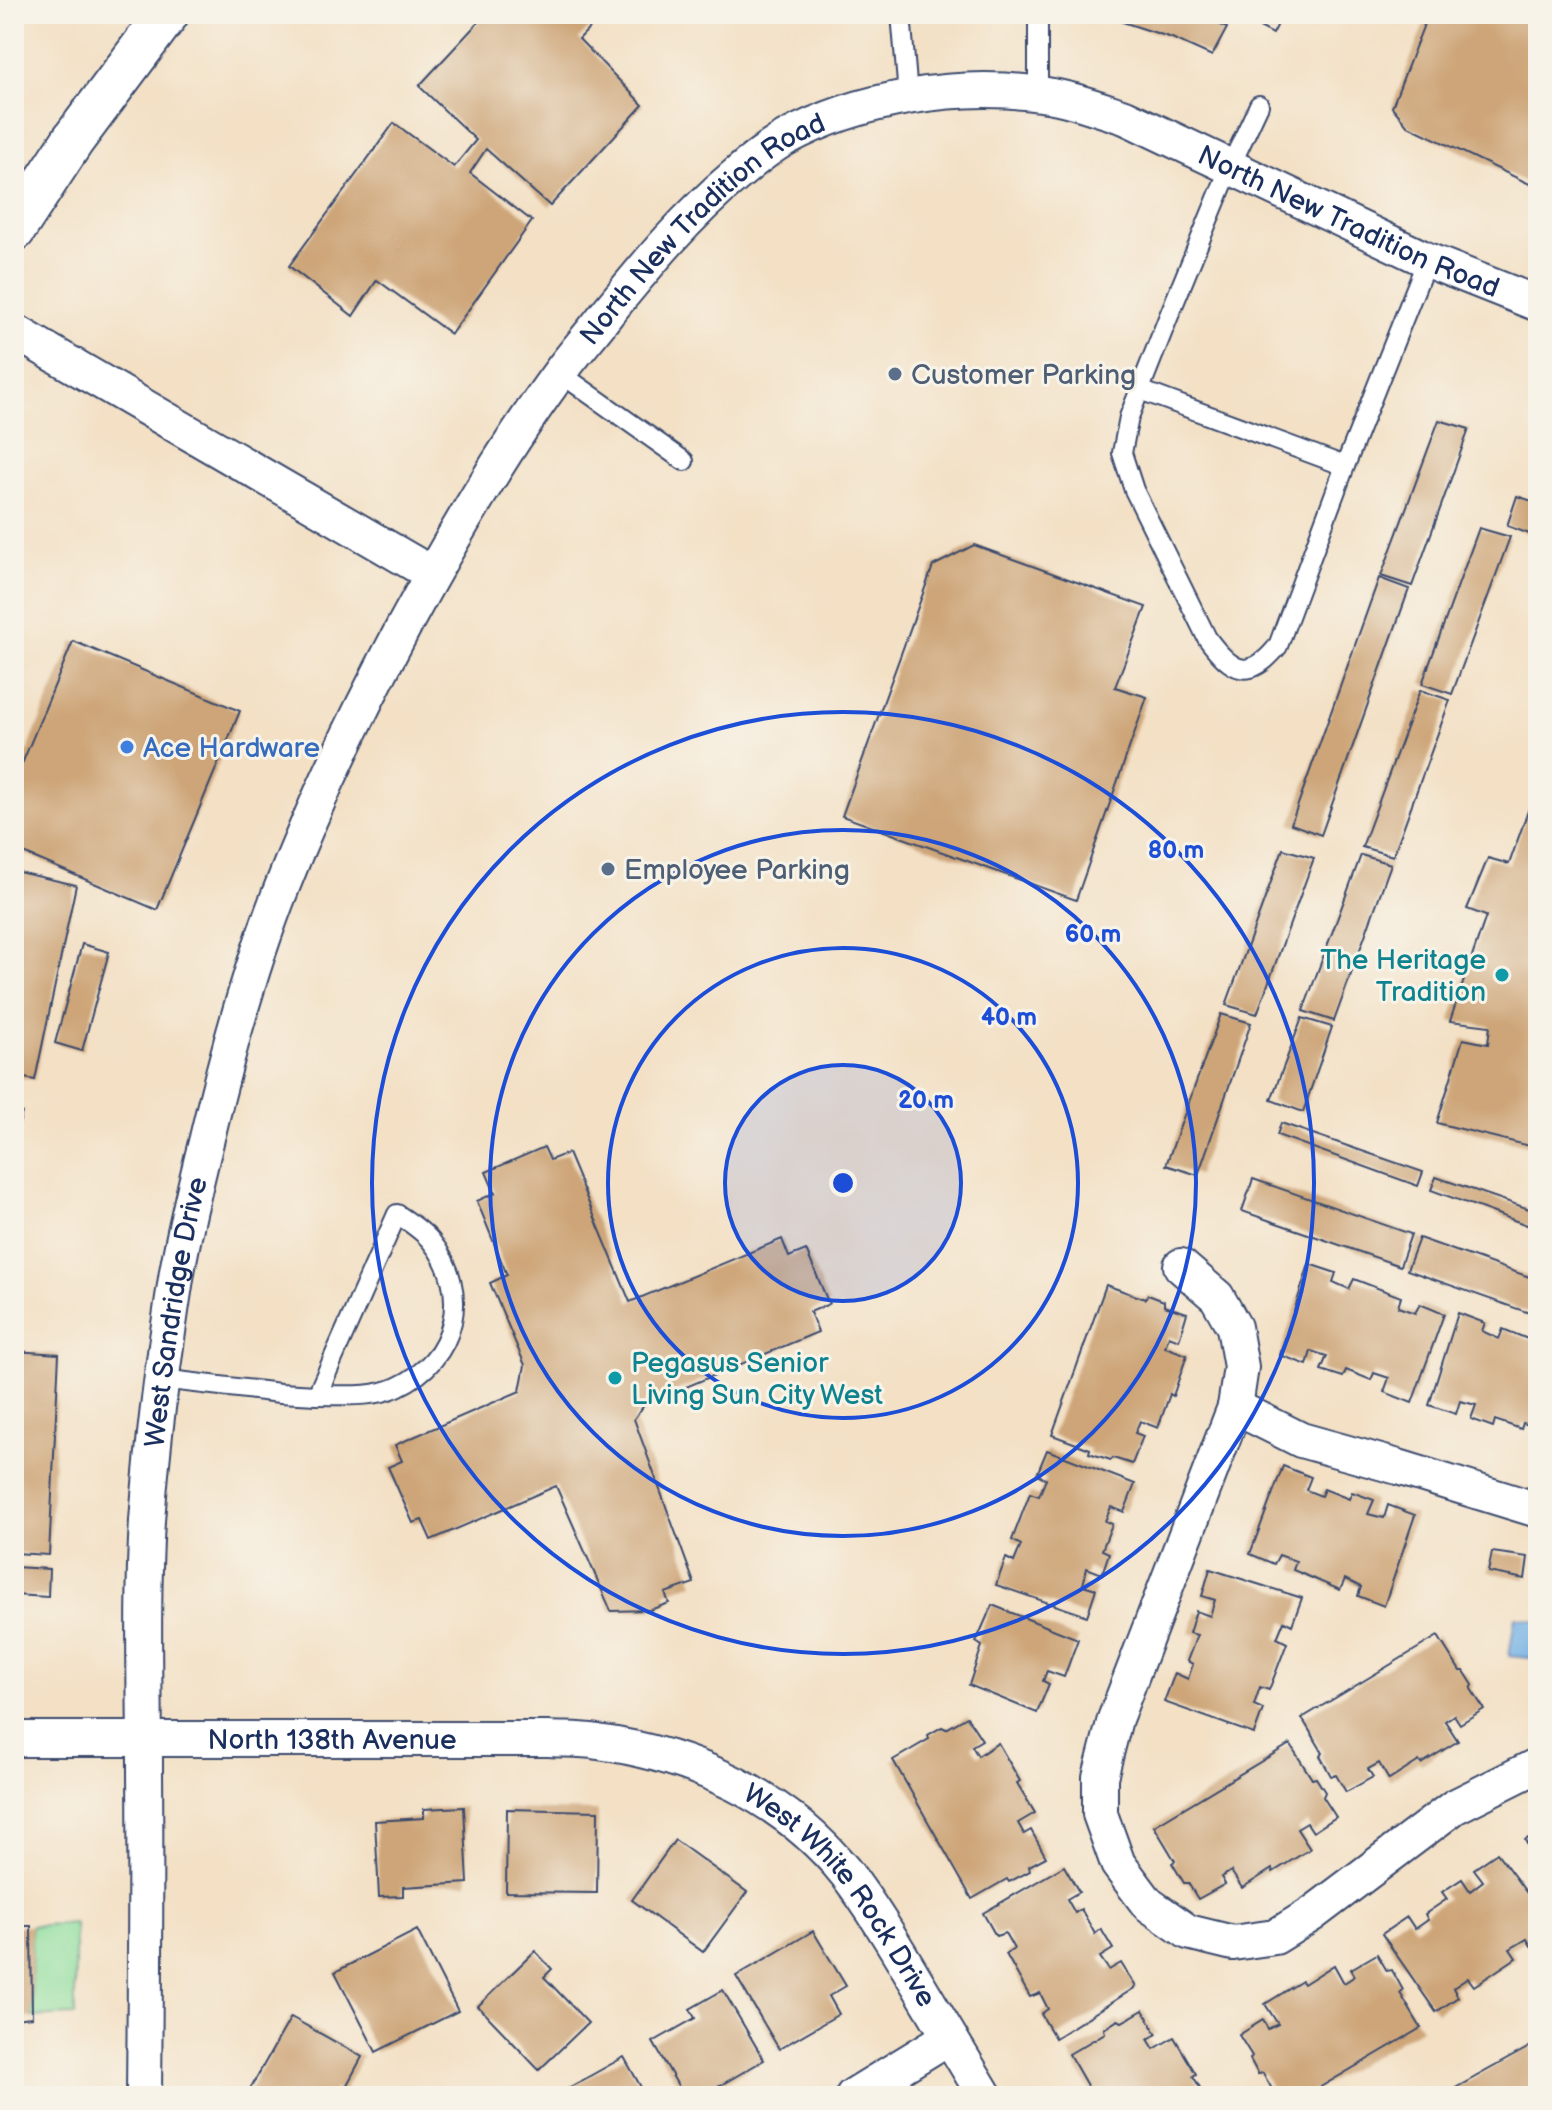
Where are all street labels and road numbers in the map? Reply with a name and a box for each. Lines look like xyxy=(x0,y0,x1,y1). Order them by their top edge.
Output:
street label: North New Tradition Road xyxy=(573,107,830,352)
street label: North New Tradition Road xyxy=(1192,139,1504,305)
street label: West Sandridge Drive xyxy=(139,1174,215,1449)
street label: North 138th Avenue xyxy=(207,1724,457,1757)
street label: West White Rock Drive xyxy=(737,1777,943,2013)

